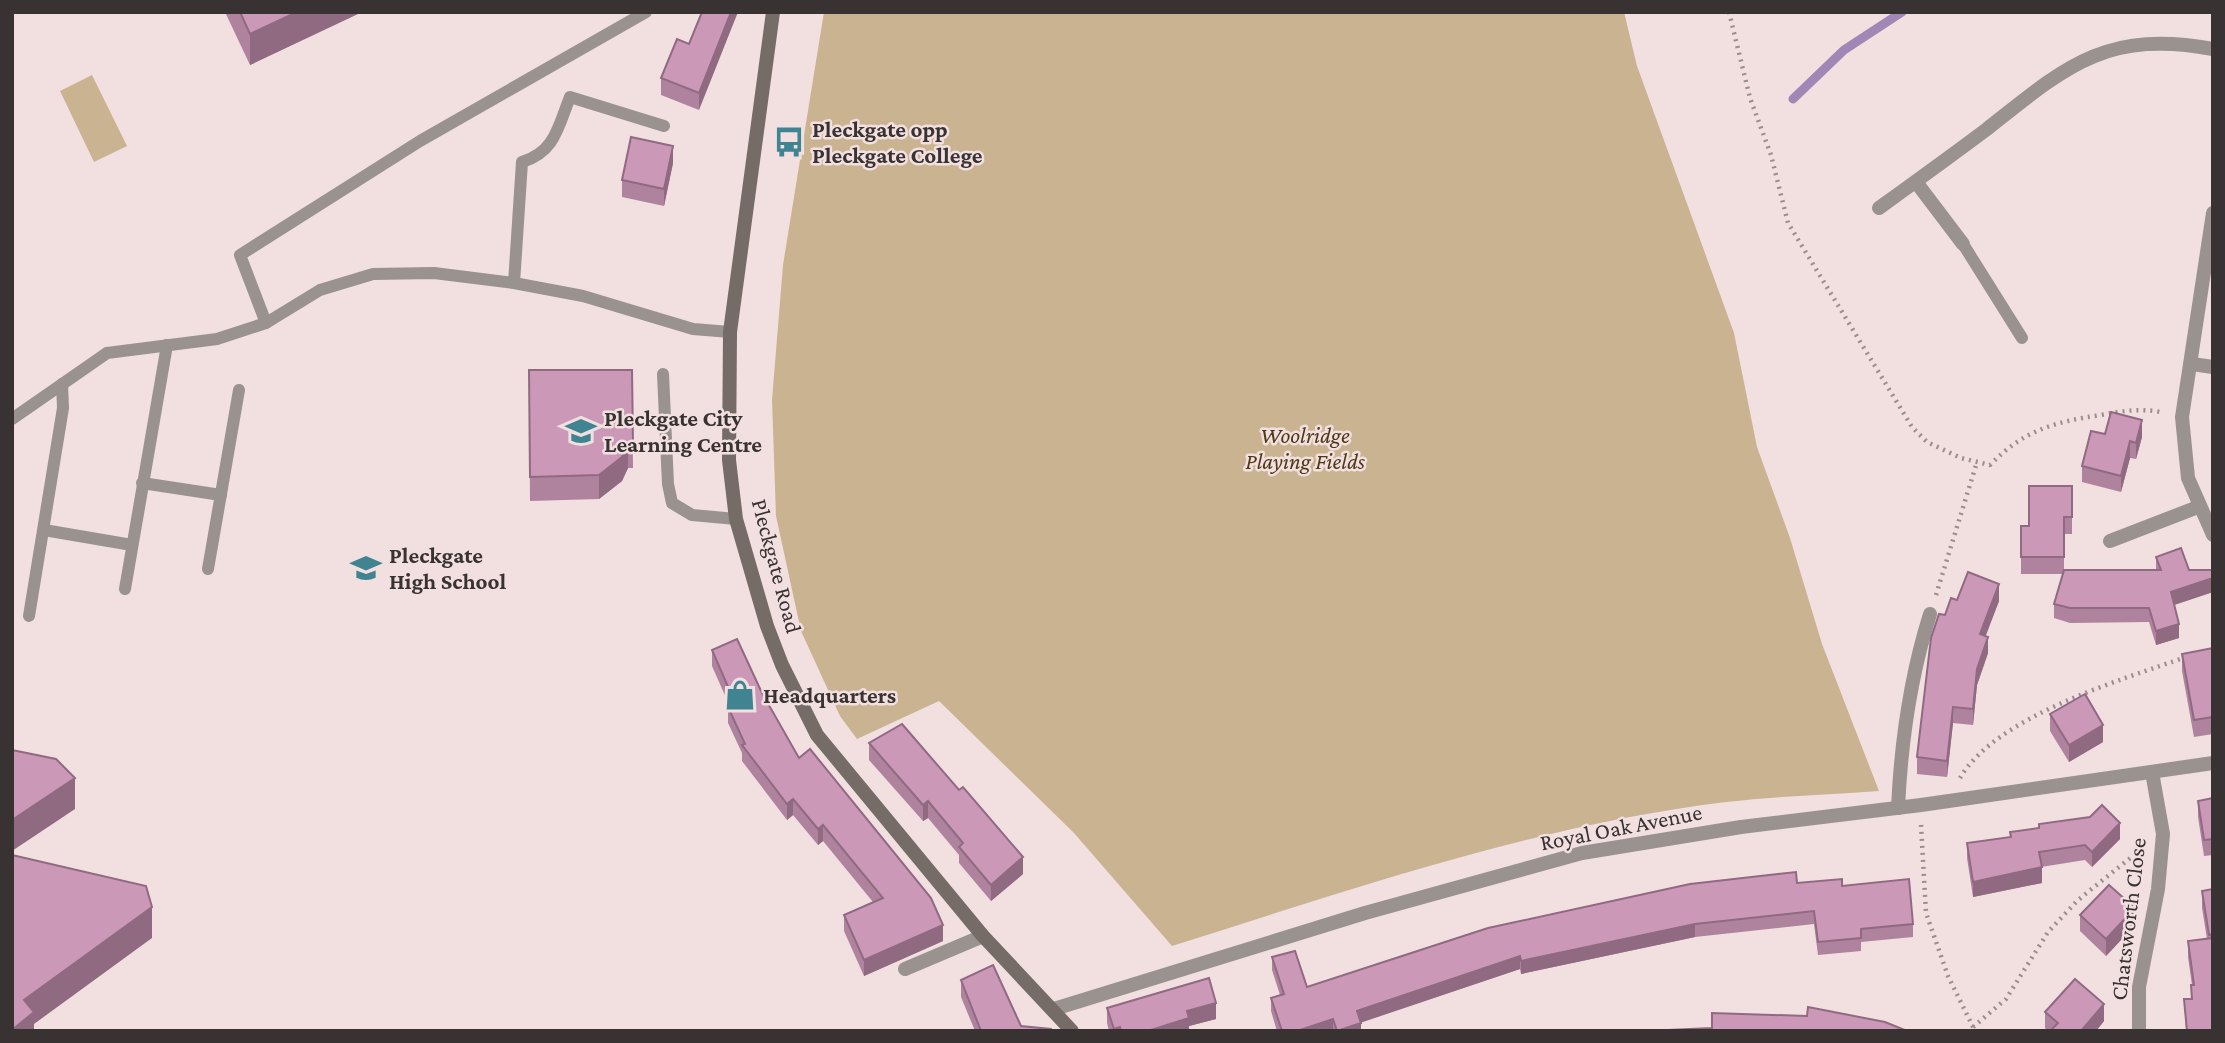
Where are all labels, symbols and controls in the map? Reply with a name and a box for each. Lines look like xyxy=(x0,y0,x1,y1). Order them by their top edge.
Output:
place label: Pleckgate opp Pleckgate College xyxy=(812,116,983,168)
bus stop icon: Pleckgate opp Pleckgate College xyxy=(772,125,806,159)
place label: Pleckgate City Learning Centre xyxy=(604,405,762,457)
school or university icon: Pleckgate City Learning Centre xyxy=(564,414,598,448)
park label: Woolridge Playing Fields xyxy=(1245,422,1366,474)
street label: Pleckgate Road xyxy=(747,496,807,636)
place label: Pleckgate High School xyxy=(389,542,507,594)
school or university icon: Pleckgate High School xyxy=(349,551,383,585)
shop icon: Headquarters xyxy=(723,678,757,712)
place label: Headquarters xyxy=(763,682,896,708)
street label: Royal Oak Avenue xyxy=(1538,799,1704,855)
street label: Chatsworth Close xyxy=(2105,836,2151,1002)

